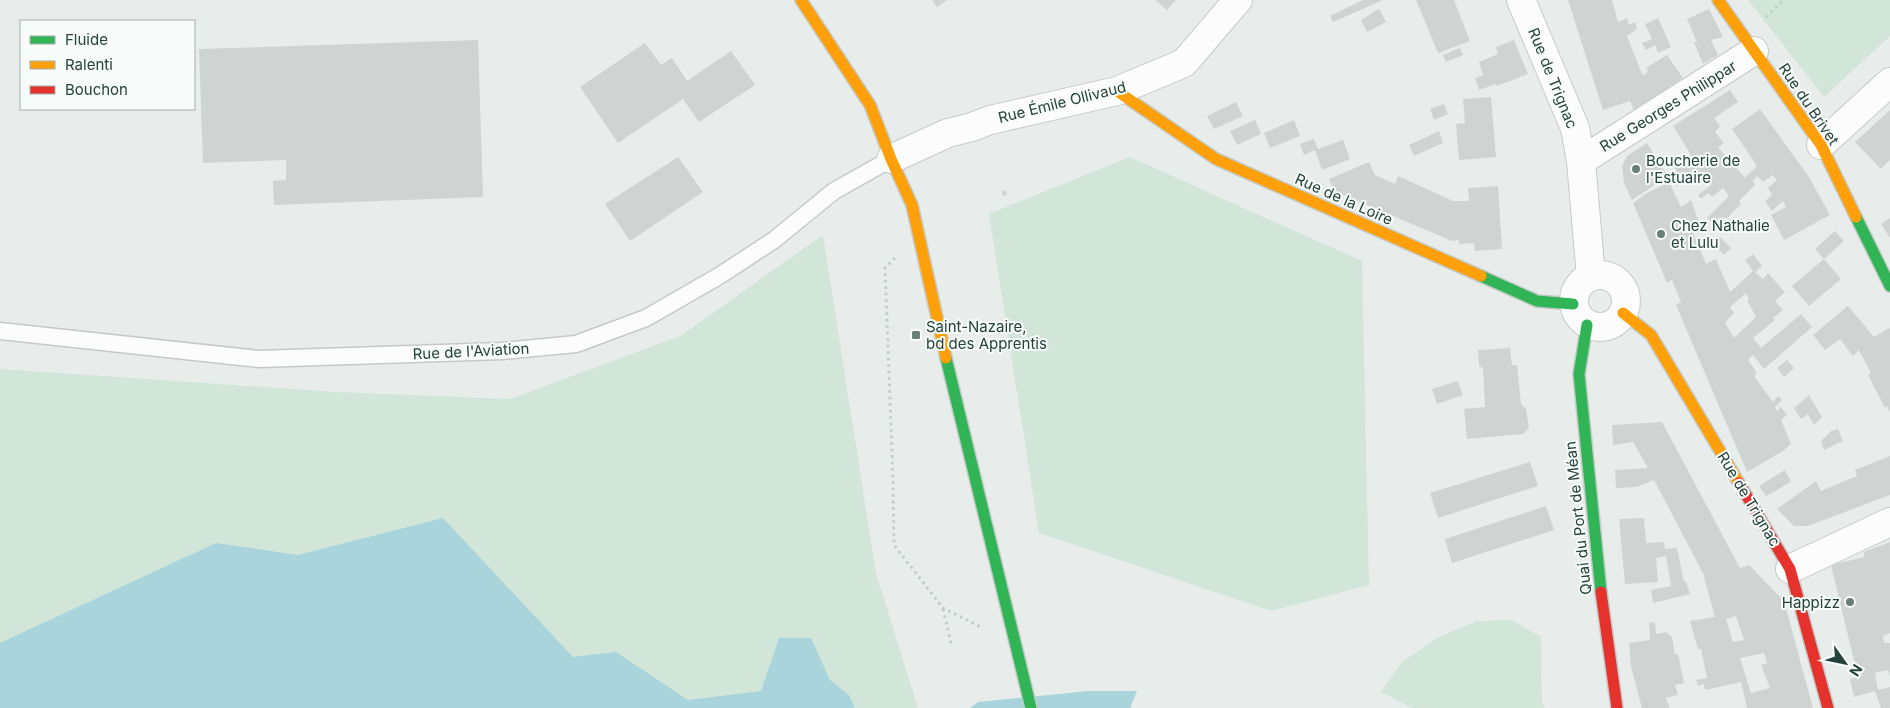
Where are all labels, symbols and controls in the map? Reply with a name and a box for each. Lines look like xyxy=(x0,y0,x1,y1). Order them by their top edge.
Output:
legend xyxy=(20,20,195,110)
street label: Rue de Trignac xyxy=(1524,25,1582,131)
text: Fluide xyxy=(65,30,108,49)
text: Ralenti xyxy=(65,55,113,74)
street label: Rue Georges Philippar xyxy=(1596,56,1740,156)
street label: Rue du Brivet xyxy=(1775,59,1843,149)
street label: Rue Émile Ollivaud xyxy=(996,77,1128,127)
text: Bouchon xyxy=(65,80,128,99)
place label: Boucherie de l'Estuaire xyxy=(1646,151,1740,187)
marker: Boucherie de l'Estuaire xyxy=(1630,163,1642,175)
street label: Rue de la Loire xyxy=(1292,169,1396,229)
place label: Chez Nathalie et Lulu xyxy=(1671,216,1770,252)
marker: Chez Nathalie et Lulu xyxy=(1655,228,1667,240)
place label: Saint-Nazaire, bd des Apprentis xyxy=(926,317,1047,353)
marker: Saint-Nazaire, bd des Apprentis xyxy=(910,329,922,341)
street label: Rue de l'Aviation xyxy=(412,338,530,364)
street label: Quai du Port de Méan xyxy=(1560,440,1596,596)
street label: Rue de Trignac xyxy=(1713,448,1785,550)
place label: Happizz xyxy=(1782,593,1840,612)
marker: Happizz xyxy=(1844,596,1856,608)
north arrow xyxy=(1820,638,1870,688)
text: N xyxy=(1846,661,1866,679)

